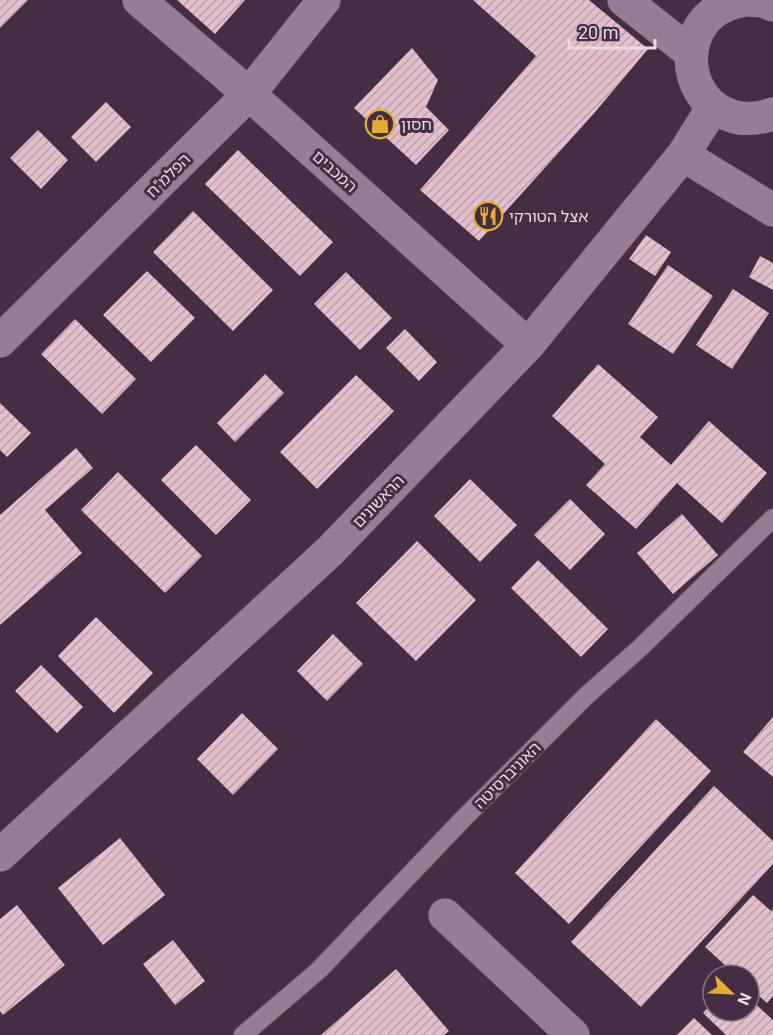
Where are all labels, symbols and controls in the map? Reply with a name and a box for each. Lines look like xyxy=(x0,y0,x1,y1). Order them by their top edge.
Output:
scale bar xyxy=(569,12,654,50)
text: 20 m xyxy=(578,22,618,43)
shop icon: חסון xyxy=(364,108,396,140)
place label: חסון xyxy=(401,115,432,134)
street label: המכבים xyxy=(309,147,361,196)
street label: הפלמ"ח xyxy=(142,149,194,201)
restaurant icon: אצל הטורקי xyxy=(472,200,504,232)
place label: אצל הטורקי xyxy=(509,207,588,226)
street label: הראשונים xyxy=(349,471,408,532)
street label: האוניברסיטה xyxy=(470,738,545,813)
north arrow xyxy=(701,963,761,1023)
text: N xyxy=(733,990,755,1008)

